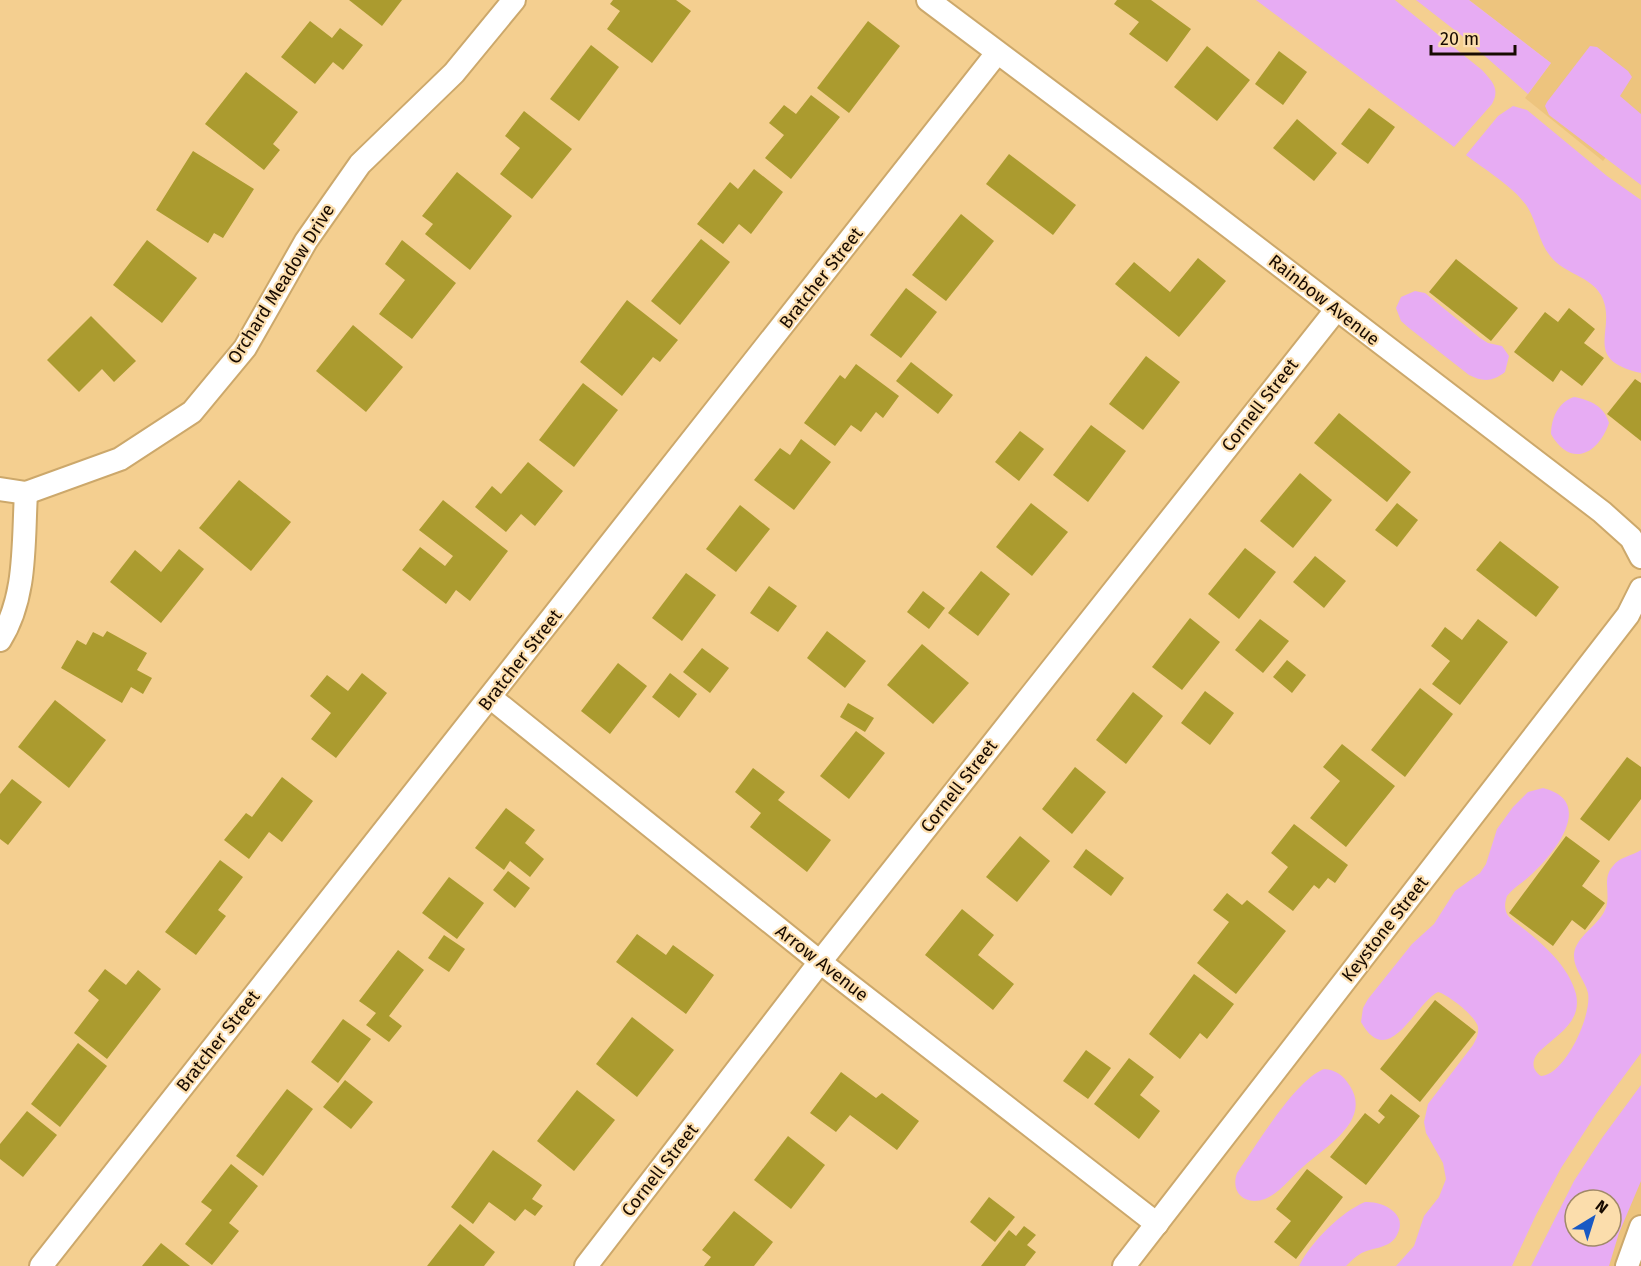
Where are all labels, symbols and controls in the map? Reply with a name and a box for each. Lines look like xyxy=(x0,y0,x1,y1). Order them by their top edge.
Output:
scale bar xyxy=(1431,18,1515,56)
text: 20 m xyxy=(1440,28,1479,50)
street label: Orchard Meadow Drive xyxy=(223,200,339,368)
street label: Bratcher Street xyxy=(775,222,868,333)
street label: Rainbow Avenue xyxy=(1264,250,1384,350)
street label: Cornell Street xyxy=(1217,354,1303,456)
street label: Bratcher Street xyxy=(474,604,567,715)
street label: Cornell Street xyxy=(916,735,1002,837)
street label: Keystone Street xyxy=(1337,871,1433,986)
street label: Arrow Avenue xyxy=(771,920,873,1006)
street label: Bratcher Street xyxy=(172,985,265,1096)
street label: Cornell Street xyxy=(617,1119,703,1221)
north arrow xyxy=(1563,1188,1623,1248)
text: N xyxy=(1592,1196,1612,1217)

